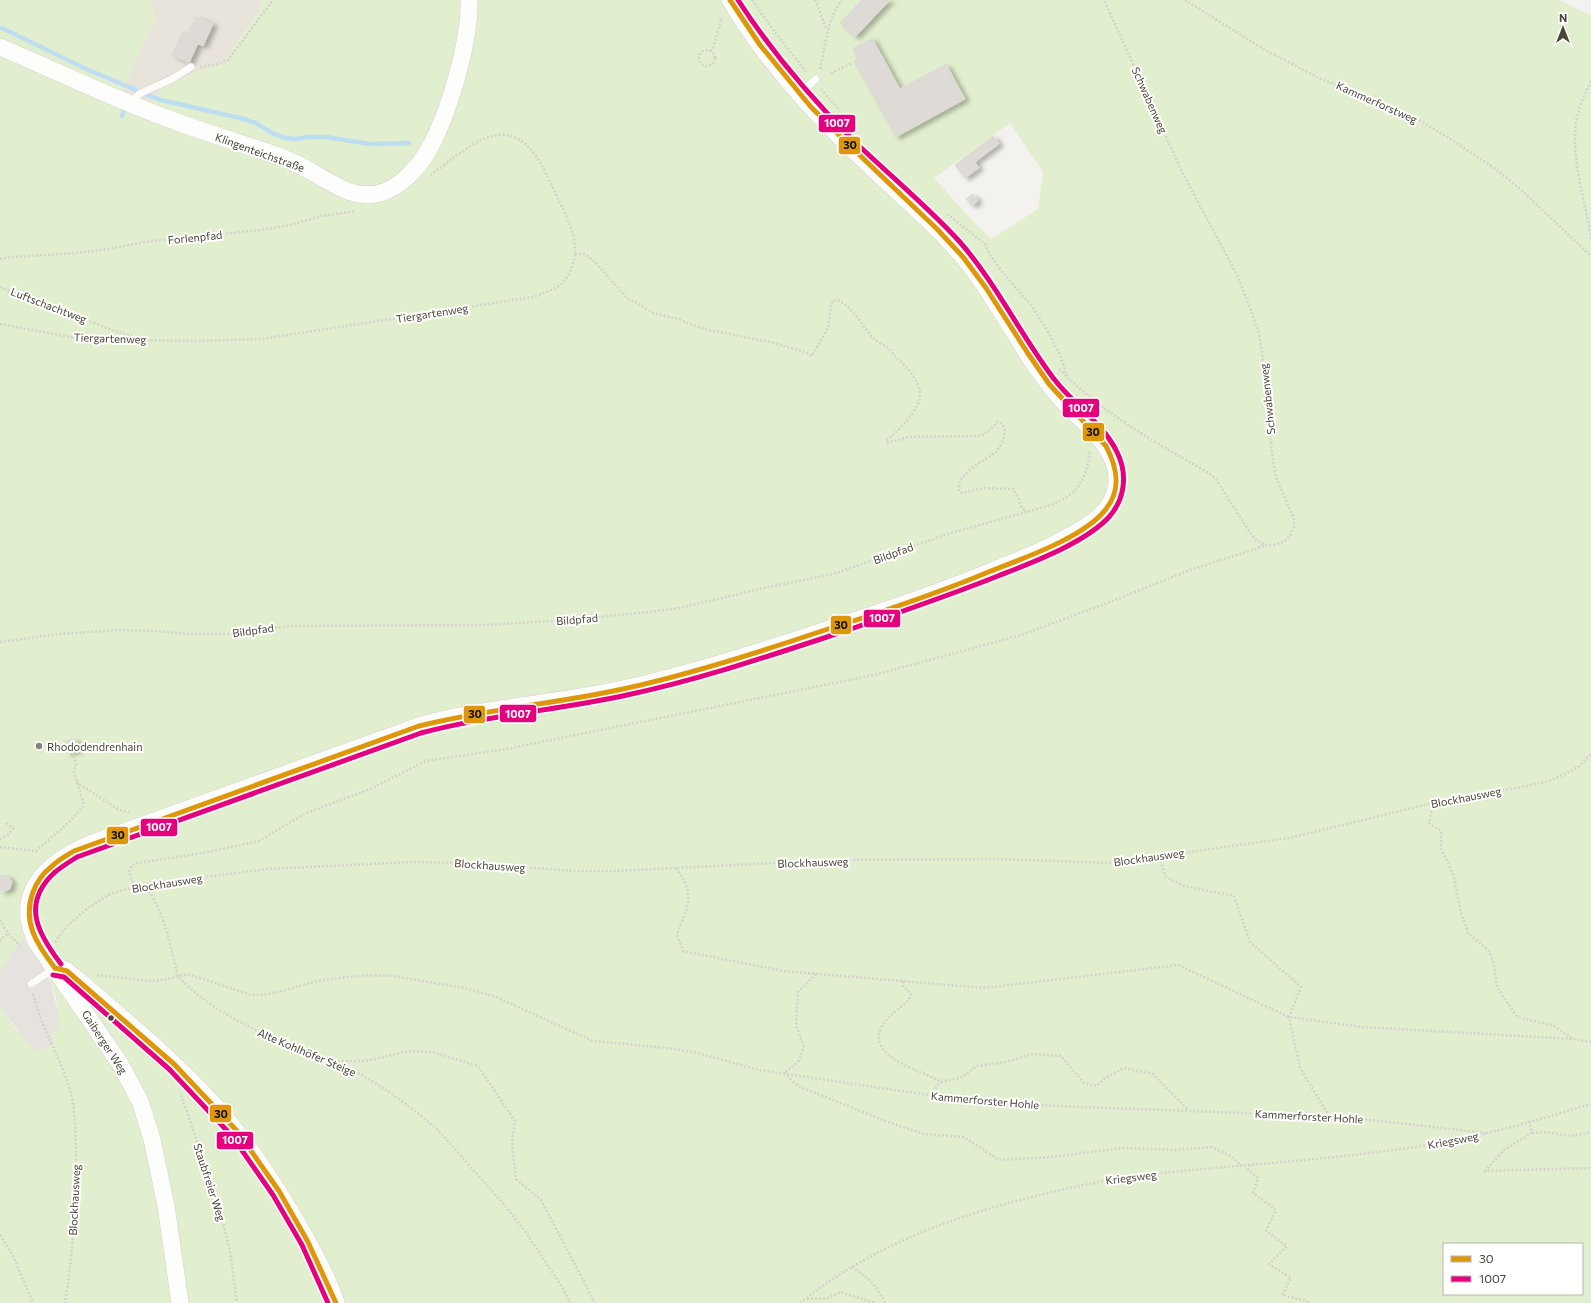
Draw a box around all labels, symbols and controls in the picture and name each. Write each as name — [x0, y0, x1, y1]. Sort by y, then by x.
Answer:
north arrow — [1543, 8, 1583, 48]
text: N — [1559, 11, 1567, 24]
street label: Schwabenweg — [1130, 65, 1170, 135]
street label: Kammerforstweg — [1335, 78, 1420, 126]
line badge: 1007 — [818, 114, 856, 133]
text: 1007 — [824, 116, 850, 129]
street label: Klingenteichstraße — [214, 130, 307, 174]
line badge: 30 — [838, 136, 861, 155]
text: 30 — [843, 138, 857, 151]
street label: Forlenpfad — [167, 228, 223, 246]
street label: Luftschachtweg — [9, 285, 89, 325]
street label: Tiergartenweg — [395, 301, 469, 325]
street label: Tiergartenweg — [73, 330, 147, 346]
street label: Schwabenweg — [1257, 363, 1277, 435]
line badge: 1007 — [1062, 398, 1100, 418]
text: 1007 — [1068, 401, 1094, 414]
line badge: 30 — [1082, 422, 1105, 442]
text: 30 — [1086, 425, 1100, 438]
street label: Bildpfad — [871, 540, 915, 566]
line badge: 1007 — [863, 609, 901, 628]
street label: Bildpfad — [556, 611, 598, 627]
text: 1007 — [869, 611, 895, 624]
line badge: 30 — [830, 615, 852, 635]
text: 30 — [834, 618, 848, 631]
street label: Bildpfad — [231, 621, 275, 639]
line badge: 1007 — [499, 704, 537, 723]
line badge: 30 — [463, 705, 486, 724]
text: 30 — [468, 707, 482, 720]
text: 1007 — [505, 707, 531, 720]
place label: Rhododendrenhain — [47, 740, 142, 753]
marker: Rhododendrenhain — [34, 741, 44, 751]
street label: Blockhausweg — [1430, 784, 1502, 810]
line badge: 1007 — [140, 818, 178, 837]
text: 1007 — [146, 820, 172, 833]
line badge: 30 — [106, 826, 129, 845]
text: 30 — [111, 828, 125, 841]
street label: Blockhausweg — [1113, 846, 1185, 868]
street label: Blockhausweg — [777, 854, 849, 870]
street label: Blockhausweg — [454, 856, 526, 874]
street label: Blockhausweg — [131, 871, 203, 895]
street label: Gaiberger Weg — [79, 1008, 131, 1076]
unlabelled marker — [106, 1013, 116, 1023]
street label: Alte Kohlhöfer Steige — [256, 1025, 358, 1079]
street label: Kammerforster Hohle — [930, 1089, 1040, 1111]
line badge: 30 — [209, 1104, 232, 1123]
text: 30 — [214, 1107, 228, 1120]
street label: Kammerforster Hohle — [1254, 1107, 1364, 1125]
street label: Kriegsweg — [1426, 1129, 1480, 1151]
line badge: 1007 — [216, 1131, 254, 1150]
text: 1007 — [222, 1133, 248, 1146]
street label: Staubfreier Weg — [191, 1142, 229, 1223]
street label: Blockhausweg — [66, 1164, 82, 1236]
street label: Kriegsweg — [1105, 1167, 1157, 1187]
legend — [1443, 1243, 1583, 1295]
text: 30 — [1479, 1251, 1494, 1265]
text: 1007 — [1479, 1271, 1506, 1285]

